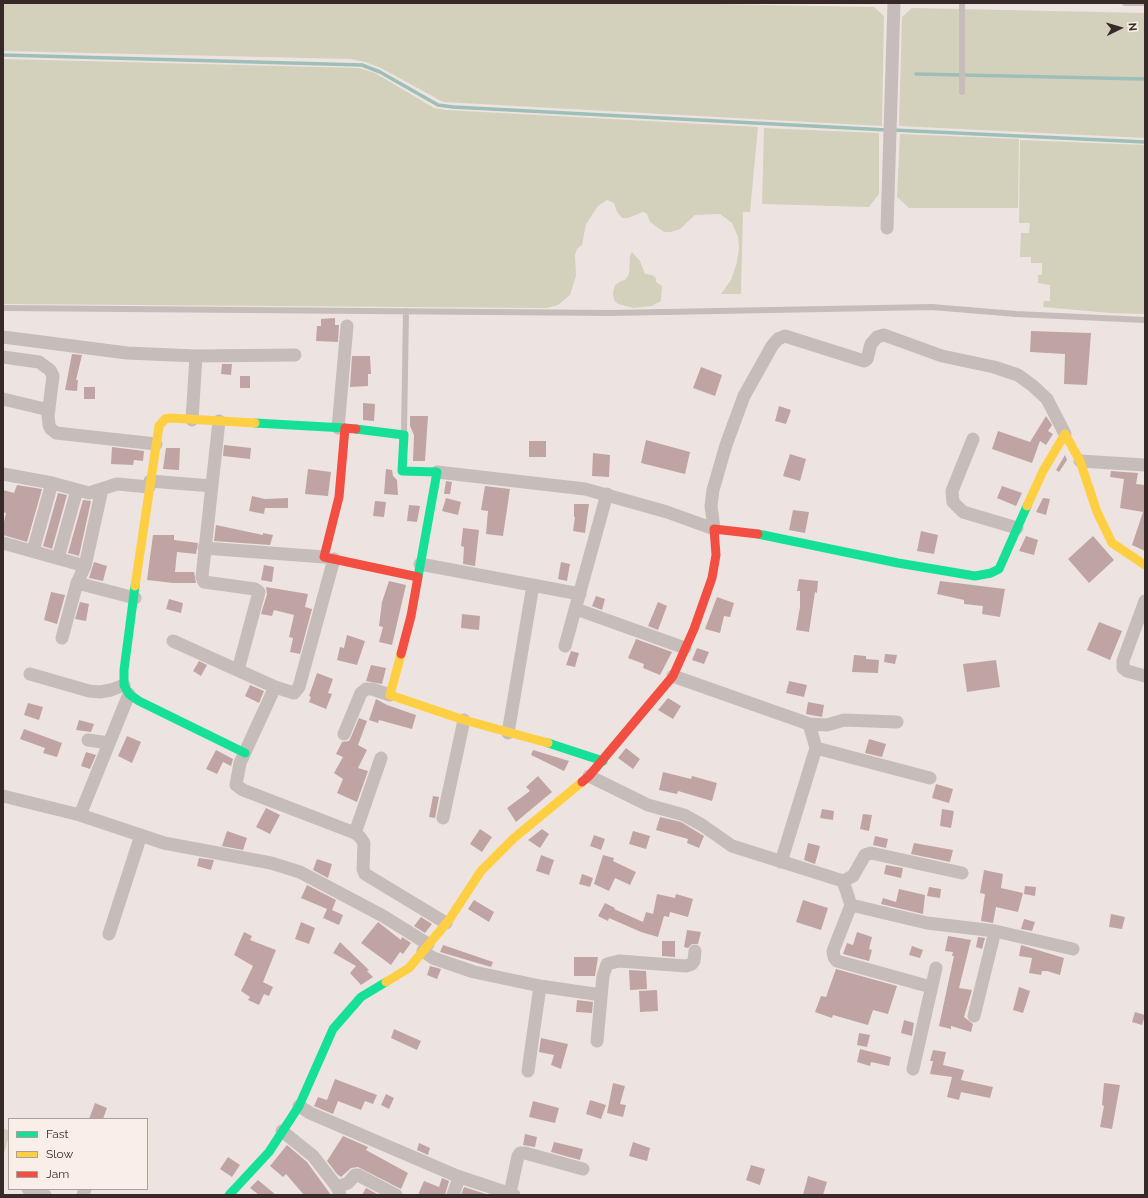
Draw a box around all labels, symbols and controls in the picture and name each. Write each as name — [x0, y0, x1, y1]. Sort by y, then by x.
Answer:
north arrow — [1100, 8, 1140, 48]
text: N — [1126, 22, 1139, 32]
legend — [8, 1118, 148, 1190]
text: Fast — [46, 1127, 69, 1141]
text: Slow — [46, 1147, 73, 1161]
text: Jam — [46, 1167, 69, 1181]

